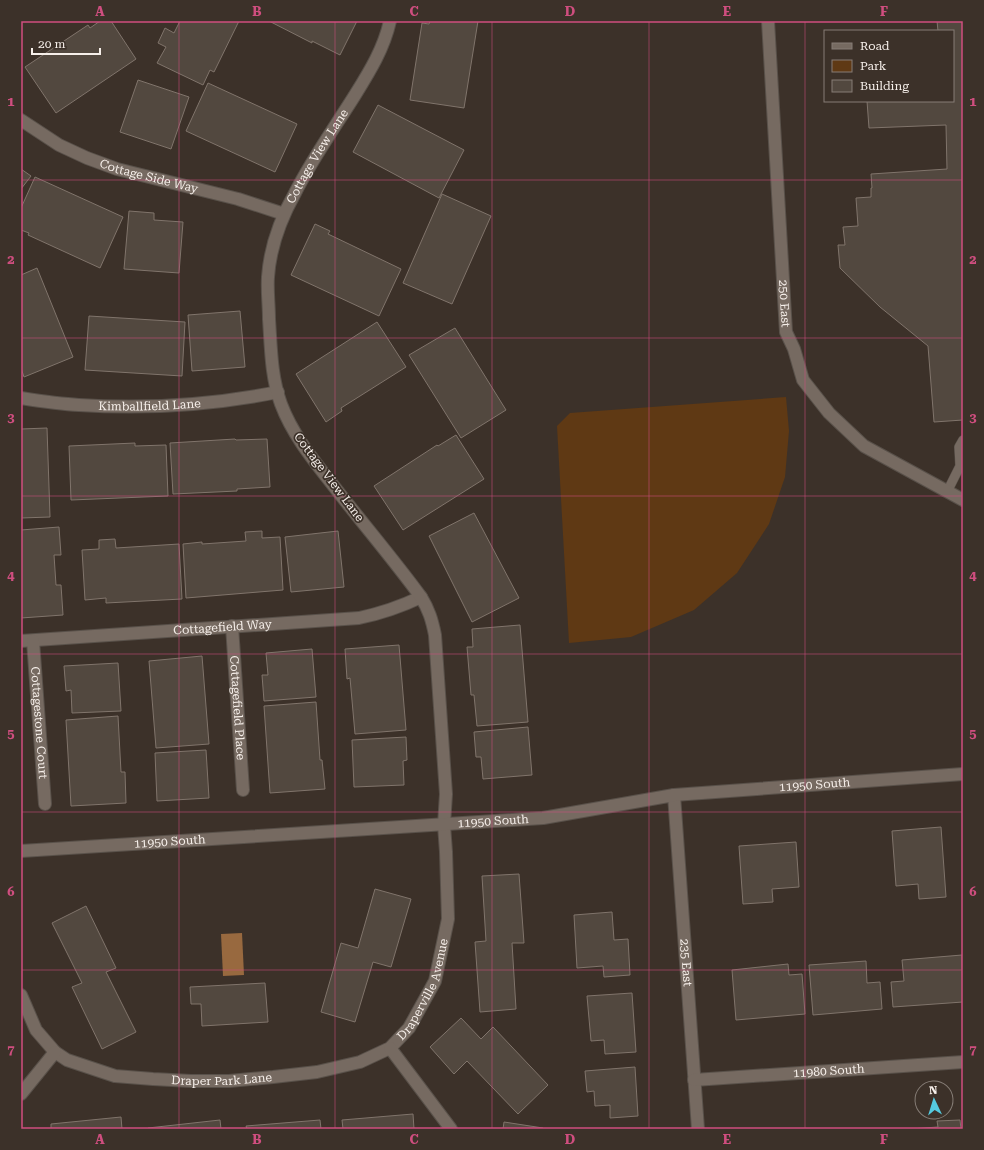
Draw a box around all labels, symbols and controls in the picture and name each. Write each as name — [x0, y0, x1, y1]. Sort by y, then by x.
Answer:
text: A — [95, 4, 105, 19]
text: B — [252, 4, 262, 19]
text: C — [409, 4, 419, 19]
text: D — [565, 4, 575, 19]
text: E — [723, 4, 731, 19]
text: F — [880, 4, 888, 19]
scale bar — [32, 30, 100, 56]
legend — [824, 30, 954, 102]
text: 20 m — [38, 37, 65, 51]
text: Road — [860, 39, 890, 53]
text: Park — [860, 59, 887, 73]
text: Building — [860, 79, 909, 93]
text: 1 — [7, 94, 15, 109]
text: 1 — [969, 94, 977, 109]
street label: Cottage View Lane — [284, 106, 351, 206]
street label: Cottage Side Way — [98, 156, 201, 196]
text: 2 — [7, 252, 15, 267]
text: 2 — [969, 252, 977, 267]
street label: 250 East — [776, 279, 793, 328]
street label: Kimballfield Lane — [98, 396, 202, 413]
text: 3 — [7, 410, 15, 425]
text: 3 — [969, 410, 977, 425]
street label: Cottage View Lane — [291, 430, 367, 525]
text: 4 — [7, 568, 15, 583]
text: 4 — [969, 568, 977, 583]
street label: Cottagefield Way — [173, 617, 273, 638]
street label: Cottagefield Place — [227, 655, 248, 761]
street label: Cottagestone Court — [28, 666, 50, 780]
text: 5 — [7, 726, 15, 741]
text: 5 — [969, 726, 977, 741]
street label: 11950 South — [778, 775, 851, 794]
street label: 11950 South — [457, 812, 529, 830]
street label: 11950 South — [134, 832, 206, 851]
text: 6 — [7, 884, 15, 899]
text: 6 — [969, 884, 977, 899]
street label: Draperville Avenue — [394, 937, 451, 1043]
street label: 235 East — [677, 938, 695, 987]
text: 7 — [7, 1042, 15, 1057]
text: 7 — [969, 1042, 977, 1057]
street label: 11980 South — [793, 1062, 865, 1080]
street label: Draper Park Lane — [171, 1070, 273, 1088]
north arrow — [914, 1080, 954, 1120]
text: N — [929, 1084, 939, 1097]
text: A — [95, 1132, 105, 1147]
text: B — [252, 1132, 262, 1147]
text: C — [409, 1132, 419, 1147]
text: D — [565, 1132, 575, 1147]
text: E — [723, 1132, 731, 1147]
text: F — [880, 1132, 888, 1147]

